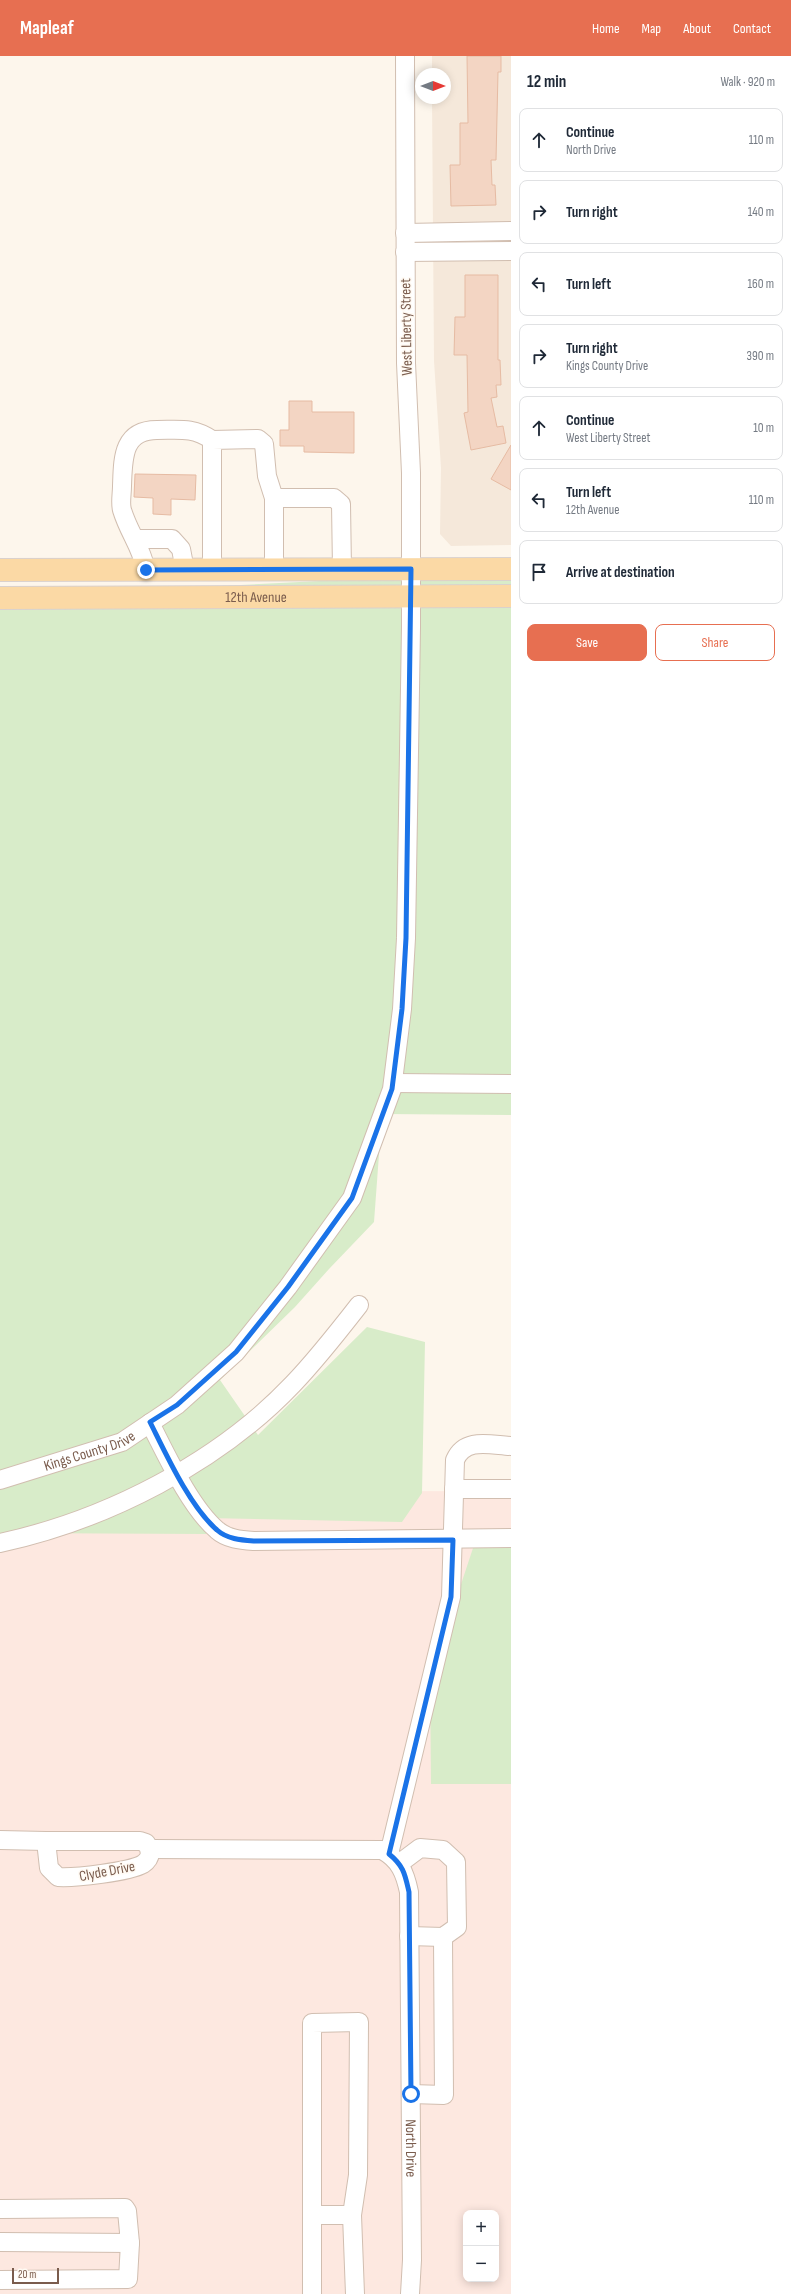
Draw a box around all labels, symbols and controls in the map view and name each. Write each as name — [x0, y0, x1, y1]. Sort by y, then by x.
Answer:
text: Mapleaf — [20, 17, 74, 40]
text: Home — [592, 20, 620, 37]
text: Map — [642, 20, 661, 37]
text: About — [683, 20, 711, 37]
text: Contact — [733, 20, 771, 37]
north arrow — [415, 68, 451, 104]
text: 12 min — [527, 72, 566, 92]
text: Walk · 920 m — [720, 74, 775, 90]
text: Continue — [566, 123, 615, 142]
icon: ahead — [528, 129, 550, 151]
text: 110 m — [749, 132, 774, 148]
text: North Drive — [566, 142, 616, 158]
icon: right — [528, 201, 550, 223]
text: Turn right — [566, 203, 618, 222]
text: 140 m — [748, 204, 774, 220]
icon: left — [528, 273, 550, 295]
text: Turn left — [566, 275, 611, 294]
text: 160 m — [748, 276, 774, 292]
street label: West Liberty Street — [396, 278, 417, 376]
text: Turn right — [566, 339, 618, 358]
icon: right — [528, 345, 550, 367]
text: 390 m — [747, 348, 774, 364]
text: Kings County Drive — [566, 358, 648, 374]
text: Continue — [566, 411, 615, 430]
icon: ahead — [528, 417, 550, 439]
text: 10 m — [753, 420, 774, 436]
text: West Liberty Street — [566, 430, 650, 446]
text: Turn left — [566, 483, 611, 502]
icon: left — [528, 489, 550, 511]
text: 110 m — [749, 492, 774, 508]
text: 12th Avenue — [566, 502, 619, 518]
route end — [137, 561, 155, 579]
icon: arrive — [528, 561, 550, 583]
text: Arrive at destination — [566, 563, 675, 582]
street label: 12th Avenue — [225, 588, 287, 607]
button: Save — [527, 624, 647, 661]
button: Share — [655, 624, 775, 661]
street label: Kings County Drive — [42, 1427, 139, 1476]
street label: Clyde Drive — [77, 1857, 137, 1886]
route start — [402, 2085, 420, 2103]
street label: North Drive — [401, 2119, 420, 2177]
map controls — [463, 2210, 499, 2282]
button: + — [463, 2210, 499, 2246]
button: − — [463, 2246, 499, 2282]
scale bar — [12, 2266, 59, 2285]
text: 20 m — [18, 2268, 36, 2281]

